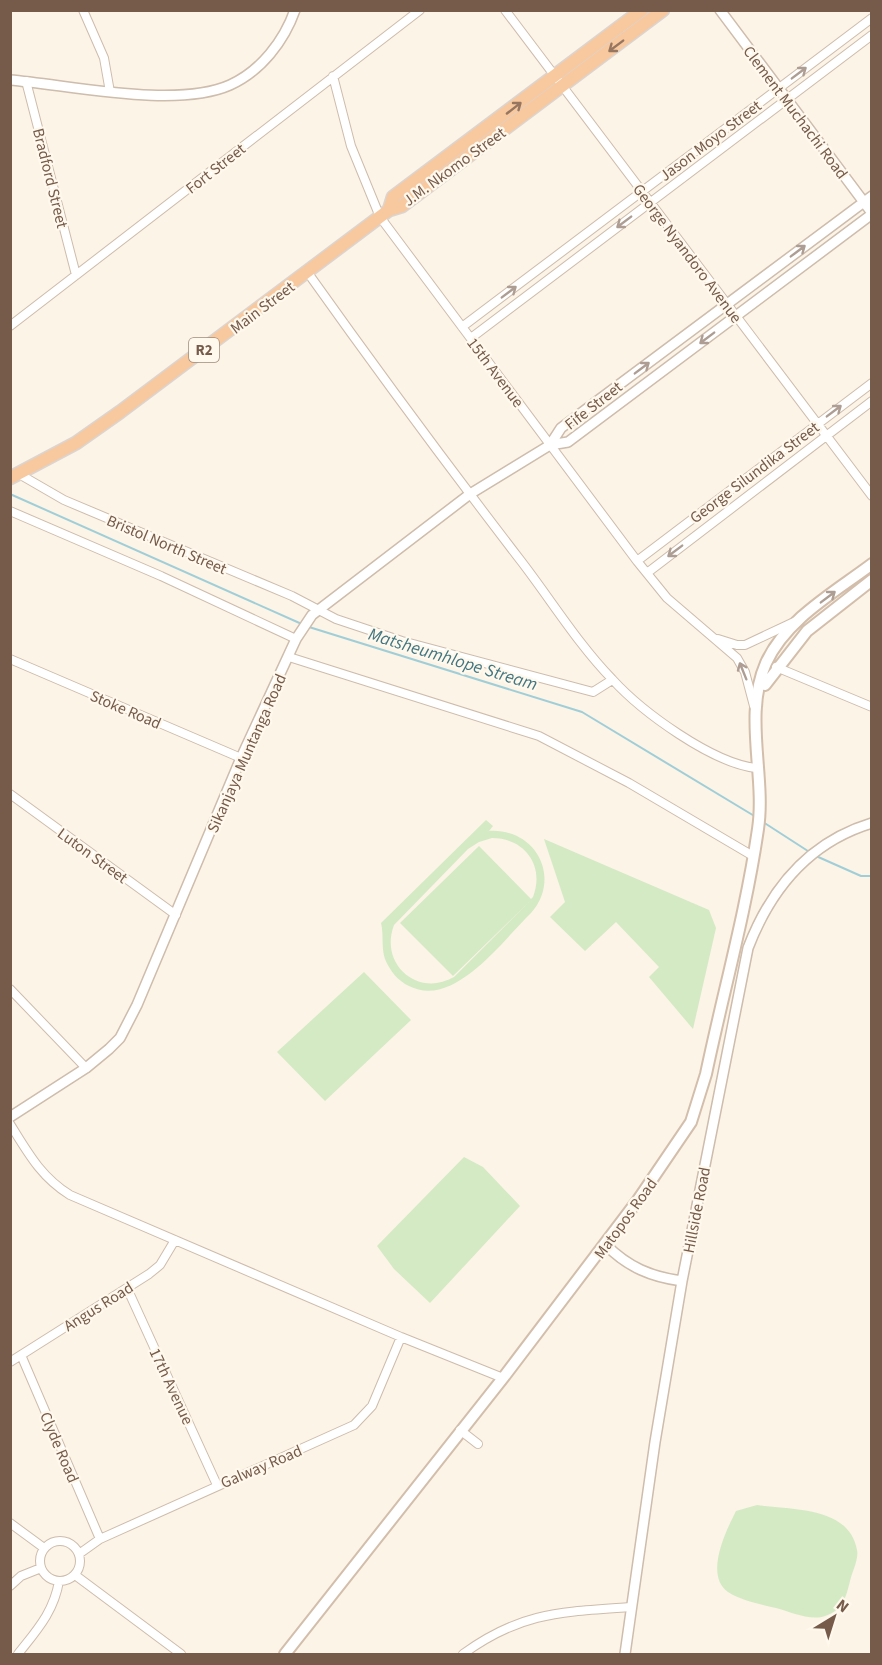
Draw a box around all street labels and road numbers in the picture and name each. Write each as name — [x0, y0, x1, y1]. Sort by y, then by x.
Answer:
street label: Clement Muchachi Road — [738, 41, 853, 184]
street label: Jason Moyo Street — [655, 95, 767, 186]
street label: J.M. Nkomo Street — [399, 122, 511, 212]
street label: Bradford Street — [27, 126, 73, 231]
street label: Fort Street — [181, 138, 251, 199]
street label: George Nyandoro Avenue — [627, 179, 747, 328]
street label: Main Street — [226, 276, 300, 339]
street label: 15th Avenue — [462, 333, 529, 412]
road number: R2 — [189, 338, 219, 362]
street label: Fife Street — [560, 376, 627, 435]
street label: George Silundika Street — [685, 416, 824, 529]
street label: Bristol North Street — [103, 510, 231, 580]
street label: Sikanjaya Muntanga Road — [202, 670, 292, 836]
street label: Stoke Road — [87, 685, 164, 735]
street label: Luton Street — [53, 823, 133, 889]
street label: Hillside Road — [678, 1165, 716, 1255]
street label: Matopos Road — [589, 1174, 663, 1264]
street label: Angus Road — [59, 1277, 138, 1337]
street label: 17th Avenue — [144, 1344, 199, 1429]
street label: Clyde Road — [34, 1409, 84, 1486]
street label: Galway Road — [217, 1440, 305, 1494]

